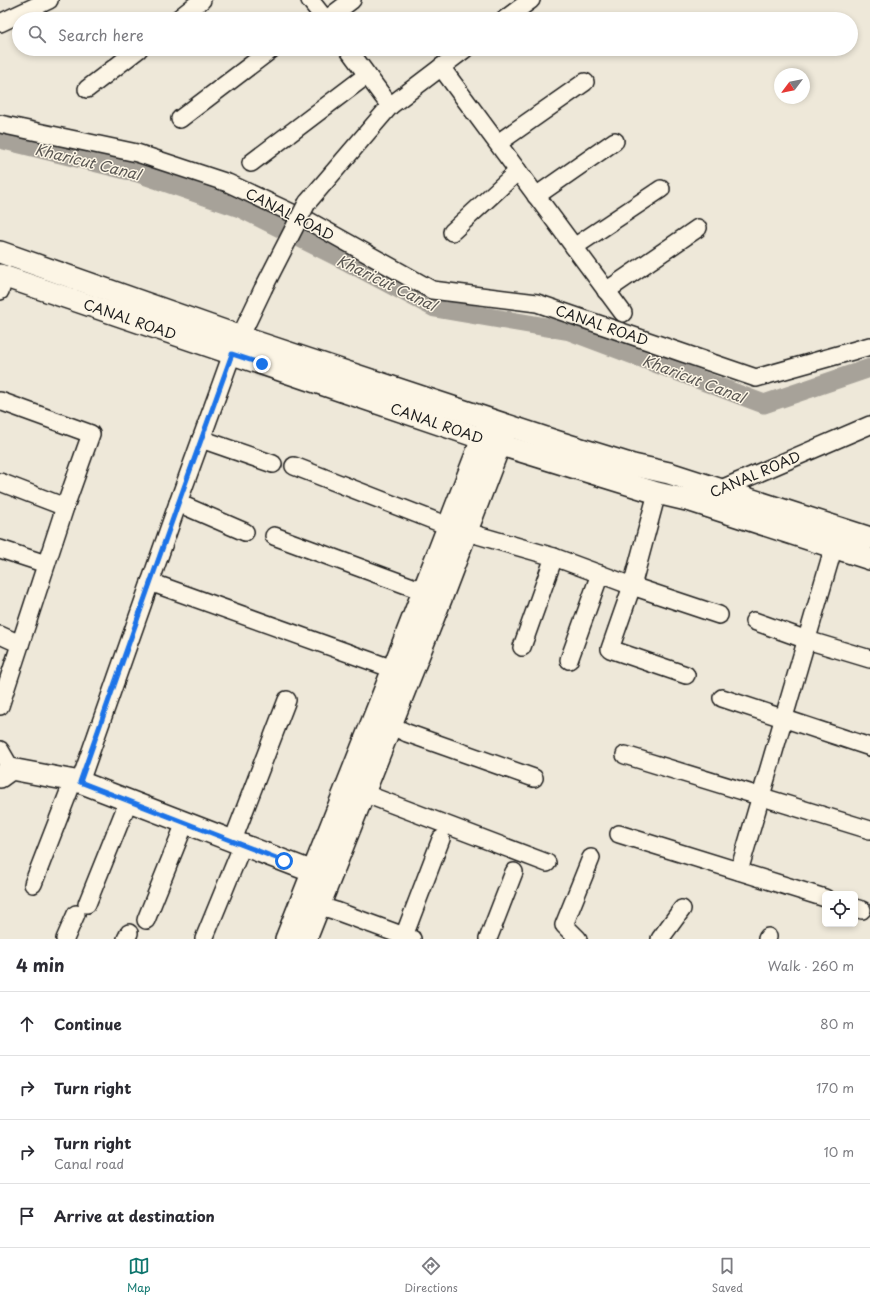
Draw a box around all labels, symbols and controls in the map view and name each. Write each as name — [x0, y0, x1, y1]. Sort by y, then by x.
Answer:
search box — [12, 12, 858, 56]
icon: search — [26, 23, 48, 45]
text: Search here — [58, 23, 144, 46]
north arrow — [774, 68, 810, 104]
water label: Kharicut Canal — [33, 137, 146, 186]
street label: CANAL ROAD — [242, 183, 338, 245]
water label: Kharicut Canal — [333, 248, 443, 317]
street label: CANAL ROAD — [81, 293, 179, 345]
street label: CANAL ROAD — [553, 299, 651, 351]
water label: Kharicut Canal — [639, 348, 751, 409]
route end — [253, 355, 271, 373]
street label: CANAL ROAD — [388, 397, 486, 449]
street label: CANAL ROAD — [706, 445, 804, 503]
route start — [275, 852, 293, 870]
map controls — [822, 891, 858, 927]
button: locate — [822, 891, 858, 927]
text: 4 min — [16, 952, 64, 978]
text: Walk · 260 m — [768, 956, 854, 975]
text: Continue — [54, 1012, 122, 1035]
icon: ahead — [16, 1013, 38, 1035]
text: 80 m — [820, 1014, 854, 1033]
text: Turn right — [54, 1076, 131, 1099]
icon: right — [16, 1077, 38, 1099]
text: 170 m — [816, 1078, 854, 1097]
text: Turn right — [54, 1131, 131, 1154]
icon: right — [16, 1141, 38, 1163]
text: 10 m — [824, 1142, 854, 1161]
text: Canal road — [54, 1154, 124, 1173]
text: Arrive at destination — [54, 1204, 215, 1227]
icon: arrive — [16, 1205, 38, 1227]
tab: Map — [127, 1255, 150, 1296]
tab: Directions — [404, 1255, 458, 1296]
tab: Saved — [712, 1255, 743, 1296]

